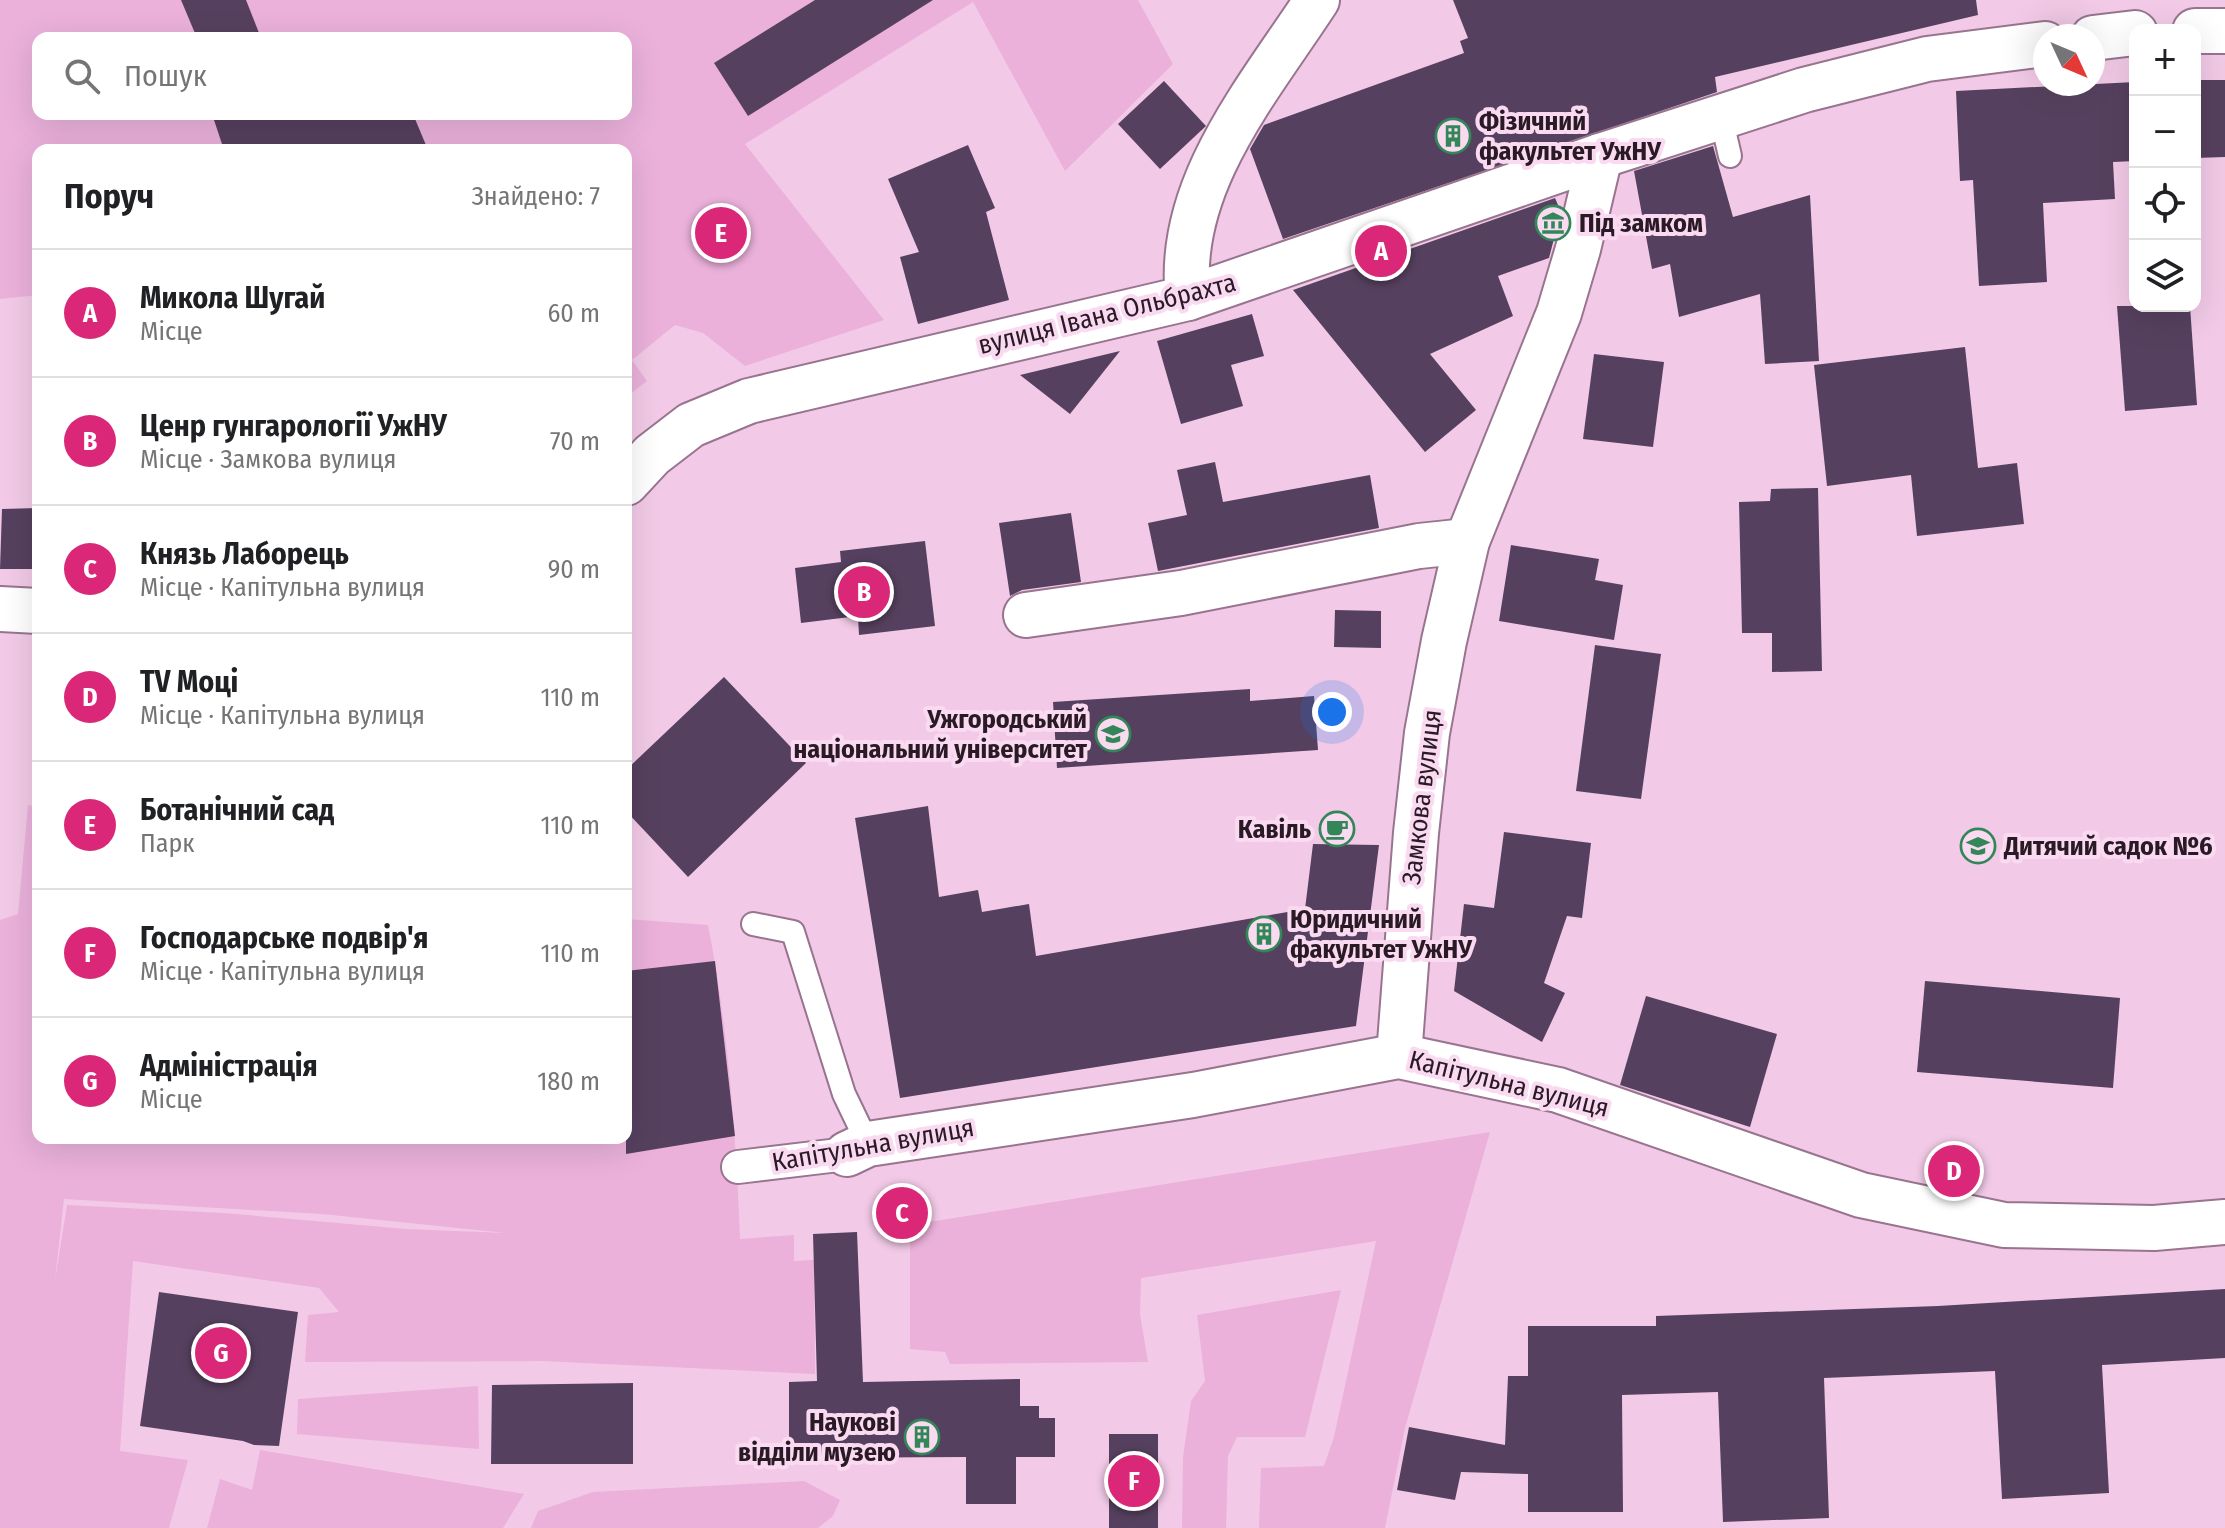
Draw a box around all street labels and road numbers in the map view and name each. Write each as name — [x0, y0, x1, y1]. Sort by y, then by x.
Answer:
street label: вулиця Івана Ольбрахта — [975, 267, 1239, 361]
street label: Замкова вулиця — [1396, 708, 1448, 886]
street label: Капітульна вулиця — [1406, 1044, 1612, 1124]
street label: Капітульна вулиця — [769, 1112, 977, 1178]

